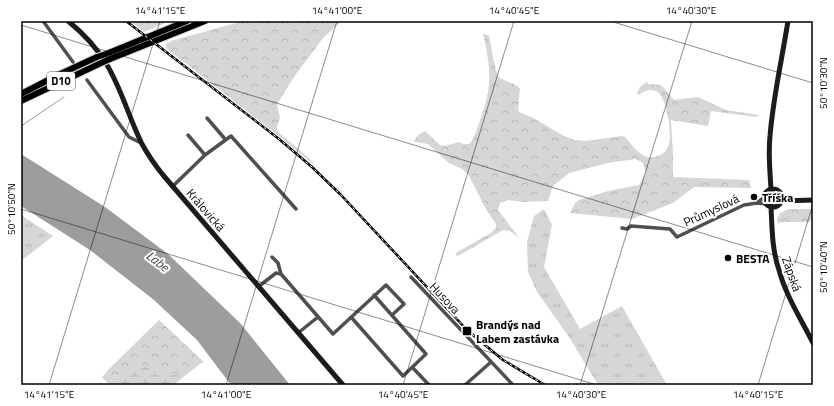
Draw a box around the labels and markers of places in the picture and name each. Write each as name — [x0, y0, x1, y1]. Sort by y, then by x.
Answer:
place label: Tříška — [762, 188, 793, 207]
marker: Tříška — [749, 192, 759, 202]
place label: BESTA — [736, 249, 770, 268]
marker: BESTA — [723, 253, 733, 263]
place label: Brandýs nad Labem zastávka — [476, 315, 559, 348]
marker: Brandýs nad Labem zastávka — [461, 325, 473, 337]

